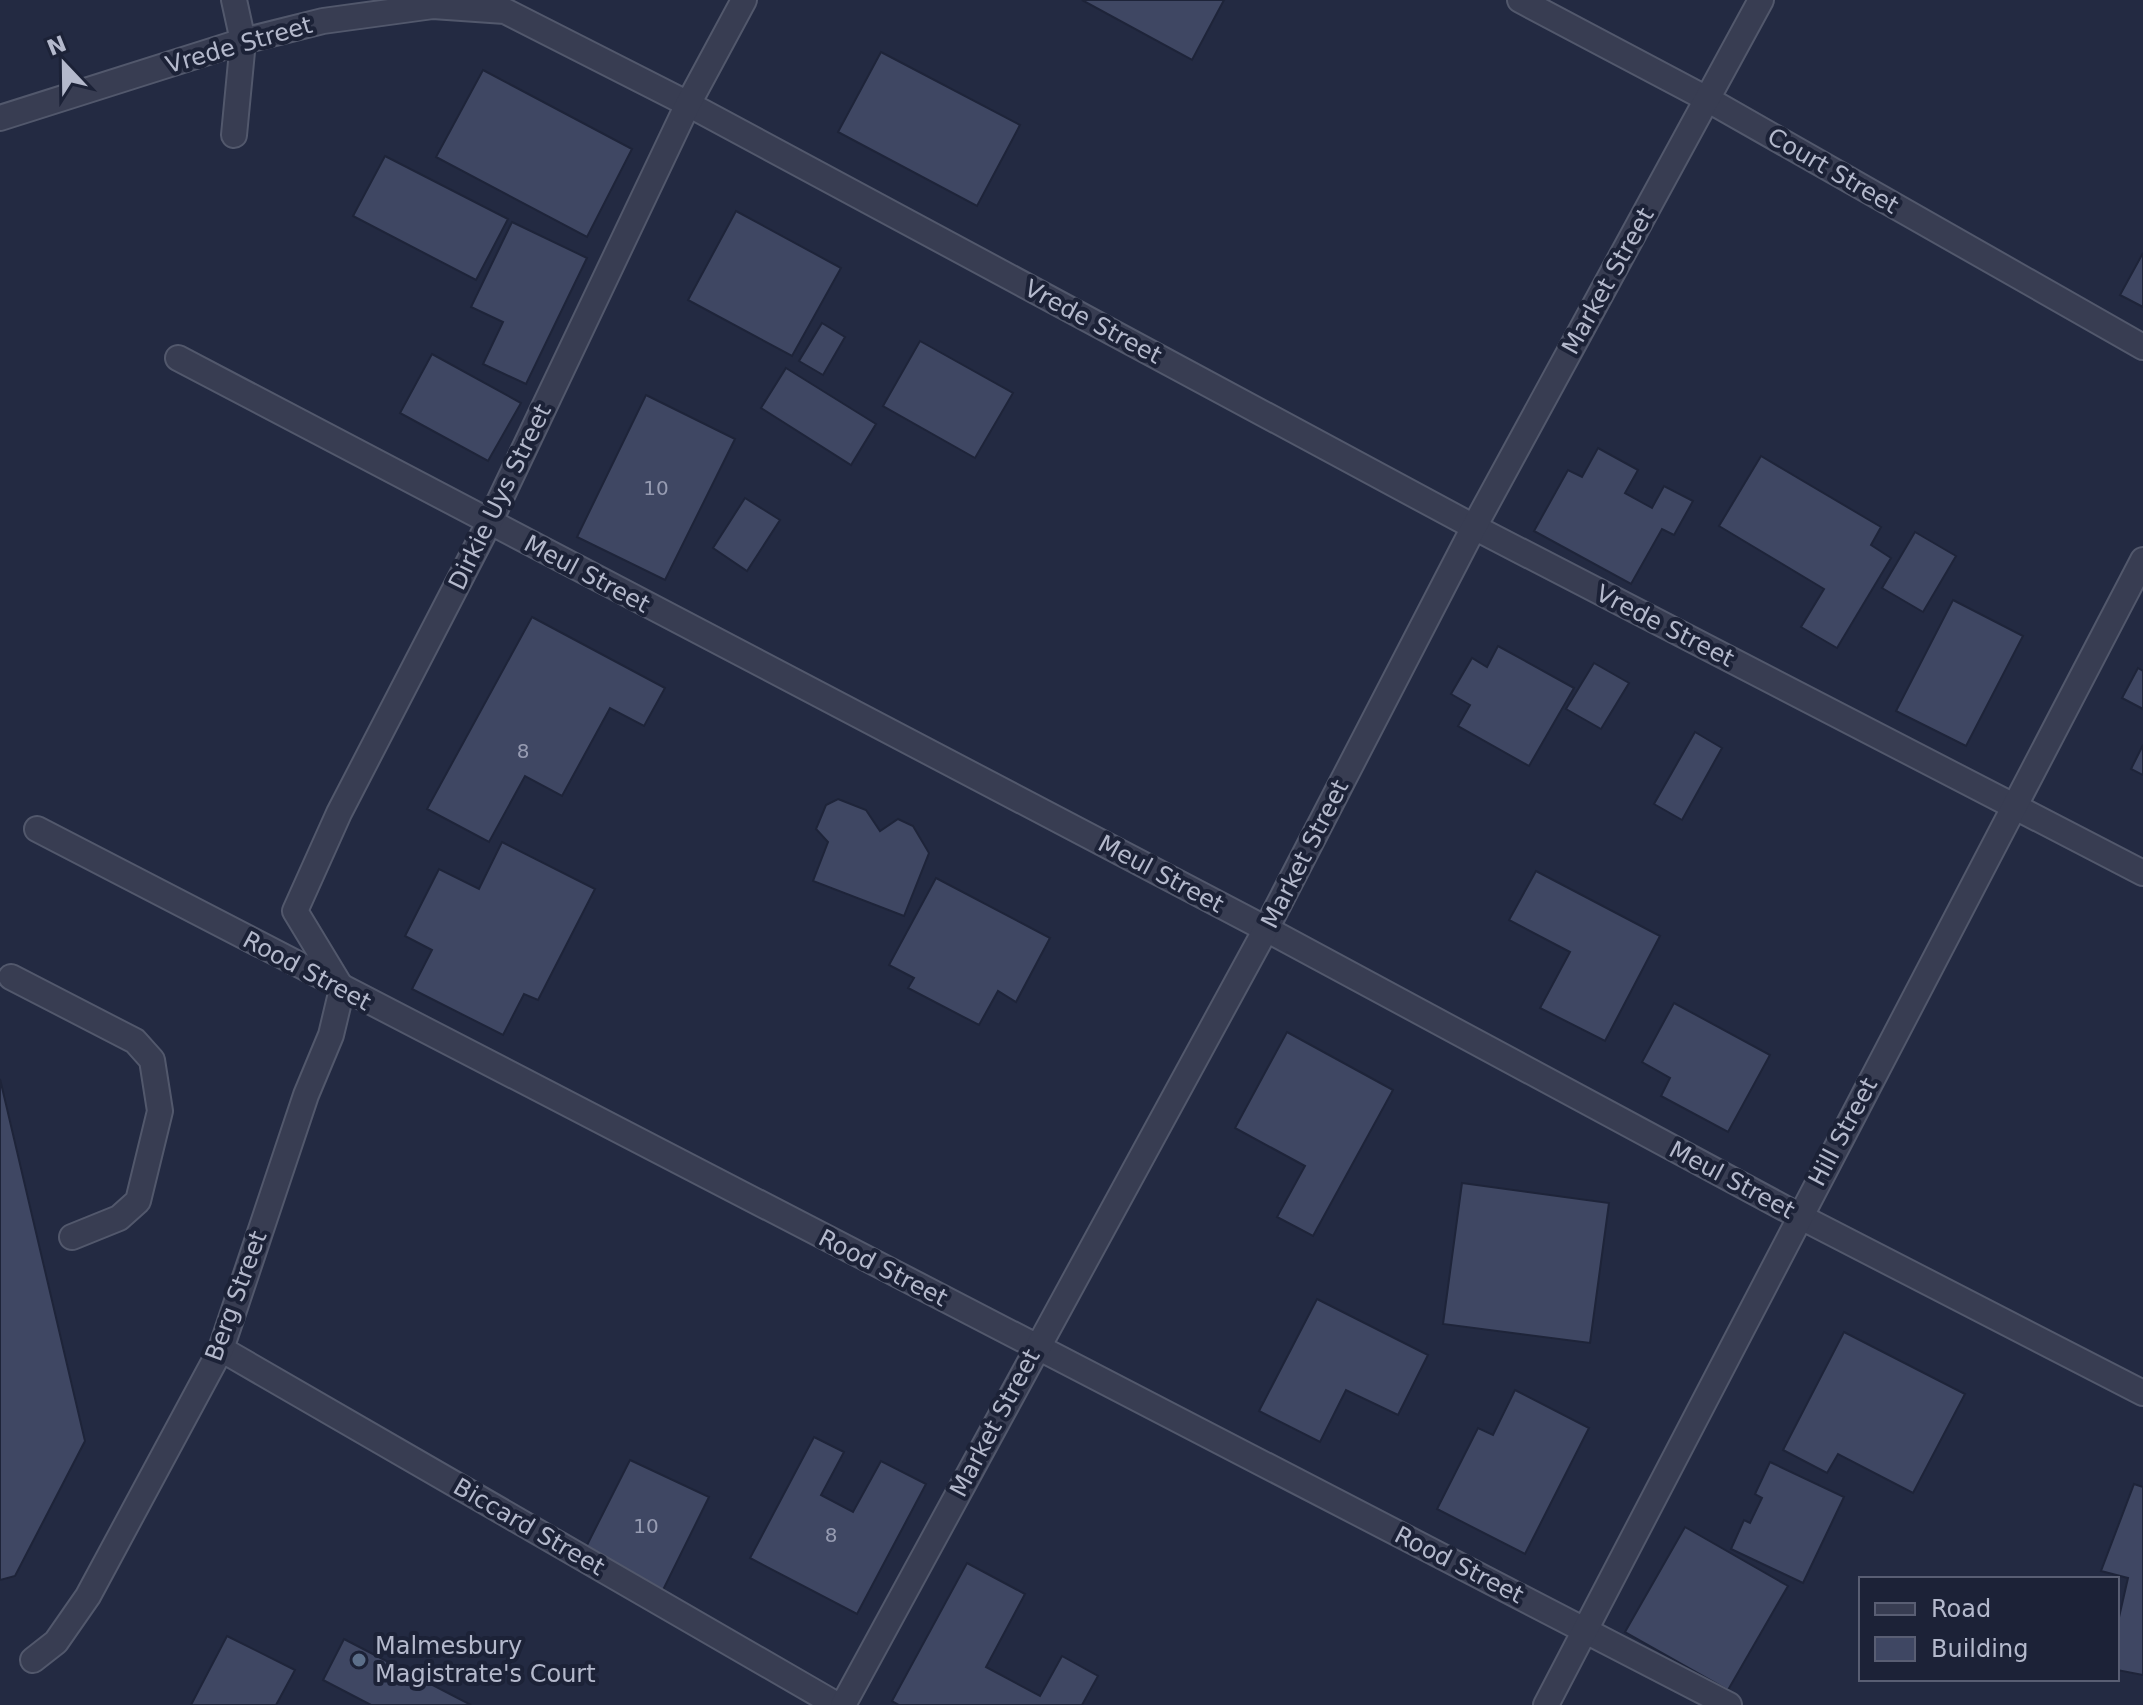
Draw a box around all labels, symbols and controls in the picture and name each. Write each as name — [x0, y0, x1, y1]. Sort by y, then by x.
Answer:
street label: Vrede Street — [163, 11, 315, 79]
north arrow — [24, 24, 104, 104]
text: N — [43, 31, 70, 61]
street label: Court Street — [1763, 122, 1903, 220]
street label: Market Street — [1556, 203, 1660, 359]
street label: Vrede Street — [1020, 274, 1166, 370]
street label: Dirkie Uys Street — [443, 400, 557, 594]
house number: 10 — [643, 476, 669, 500]
street label: Meul Street — [520, 529, 654, 619]
street label: Vrede Street — [1591, 579, 1739, 673]
house number: 8 — [517, 739, 529, 763]
street label: Market Street — [1256, 775, 1354, 933]
street label: Meul Street — [1094, 829, 1228, 919]
street label: Rood Street — [238, 926, 376, 1016]
street label: Hill Street — [1803, 1073, 1883, 1191]
street label: Meul Street — [1665, 1135, 1799, 1225]
street label: Rood Street — [814, 1224, 952, 1312]
street label: Berg Street — [200, 1227, 272, 1365]
street label: Market Street — [944, 1344, 1046, 1502]
street label: Biccard Street — [449, 1473, 609, 1581]
house number: 10 — [633, 1514, 659, 1538]
street label: Rood Street — [1390, 1521, 1528, 1609]
house number: 8 — [825, 1523, 837, 1547]
legend — [1859, 1577, 2119, 1681]
text: Road — [1931, 1595, 1991, 1623]
place label: Malmesbury Magistrate's Court — [375, 1632, 596, 1688]
text: Building — [1931, 1635, 2028, 1663]
marker: Malmesbury Magistrate's Court — [350, 1651, 368, 1669]

